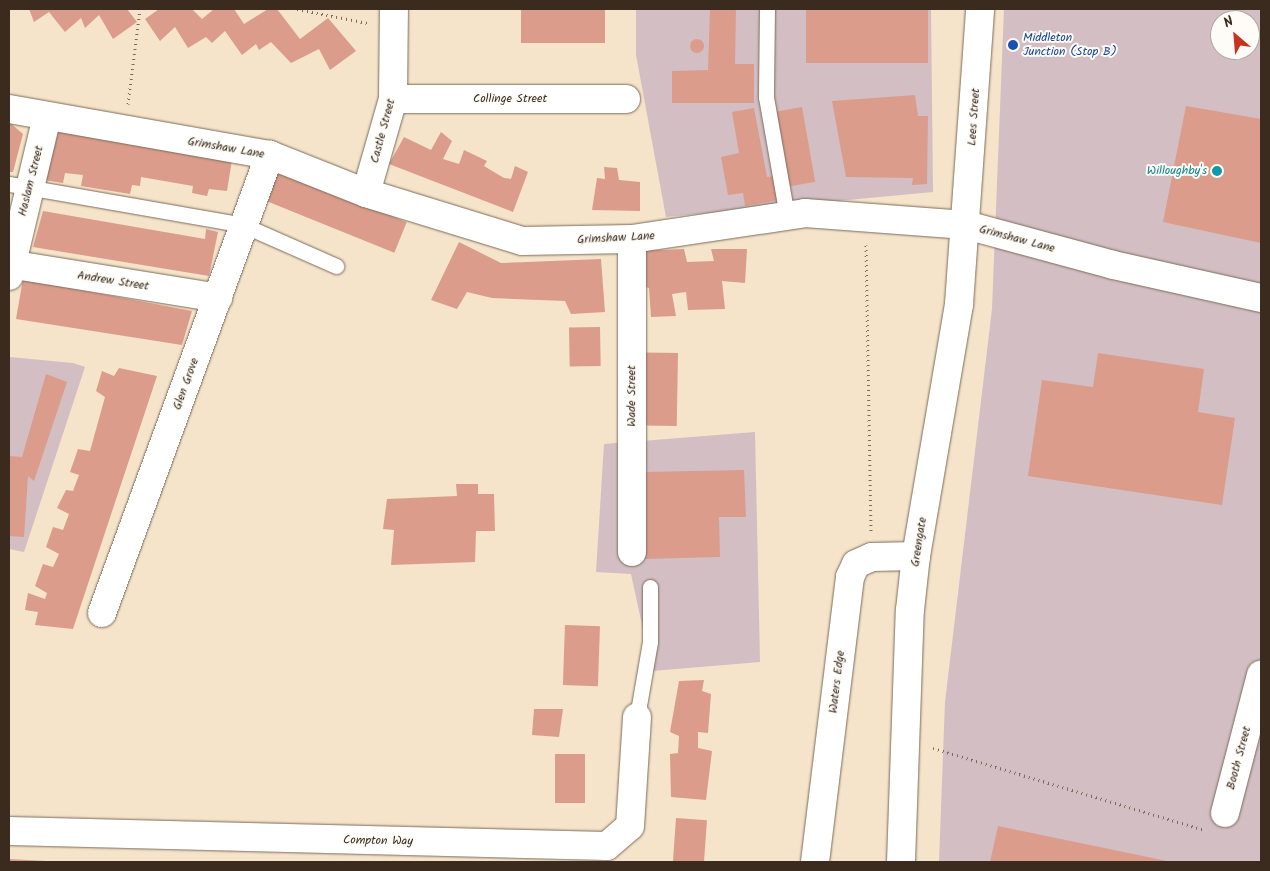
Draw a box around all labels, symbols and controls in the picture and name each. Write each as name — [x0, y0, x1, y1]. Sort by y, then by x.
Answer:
north arrow — [1210, 10, 1260, 60]
text: N — [1220, 11, 1238, 34]
place label: Middleton Junction (Stop B) — [1023, 31, 1117, 59]
marker: Middleton Junction (Stop B) — [1007, 39, 1019, 51]
street label: Lees Street — [965, 88, 983, 146]
street label: Collinge Street — [473, 92, 547, 106]
street label: Castle Street — [367, 97, 399, 165]
street label: Grimshaw Lane — [186, 134, 266, 162]
street label: Haslam Street — [15, 144, 47, 218]
place label: Willoughby's — [1147, 164, 1207, 178]
marker: Willoughby's — [1211, 165, 1223, 177]
street label: Grimshaw Lane — [978, 222, 1056, 256]
street label: Grimshaw Lane — [577, 229, 655, 247]
street label: Andrew Street — [76, 268, 150, 294]
street label: Glen Grove — [170, 356, 202, 412]
street label: Wade Street — [625, 365, 639, 427]
street label: Greengate — [908, 516, 930, 568]
street label: Waters Edge — [826, 650, 848, 714]
street label: Booth Street — [1224, 725, 1254, 791]
street label: Compton Way — [343, 833, 413, 849]

